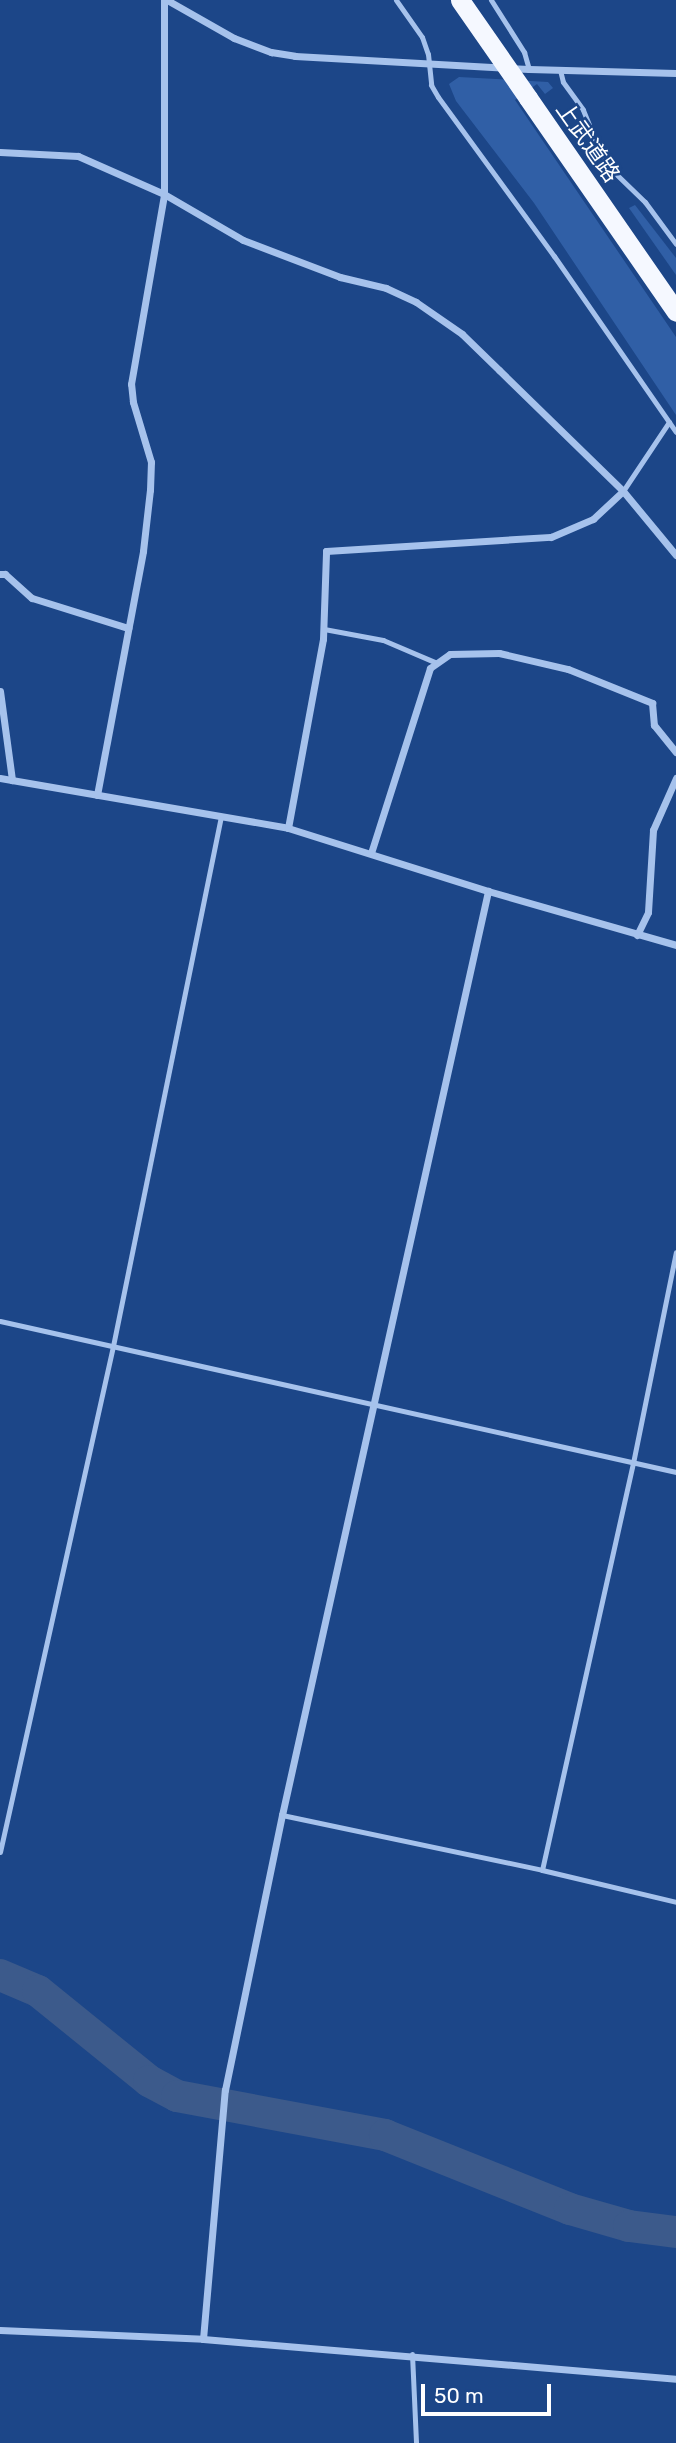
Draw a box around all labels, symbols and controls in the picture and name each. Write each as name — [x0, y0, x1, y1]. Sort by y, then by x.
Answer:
street label: 上武道路 — [550, 96, 626, 188]
scale bar — [424, 2370, 554, 2414]
text: 50 m — [434, 2383, 484, 2408]

